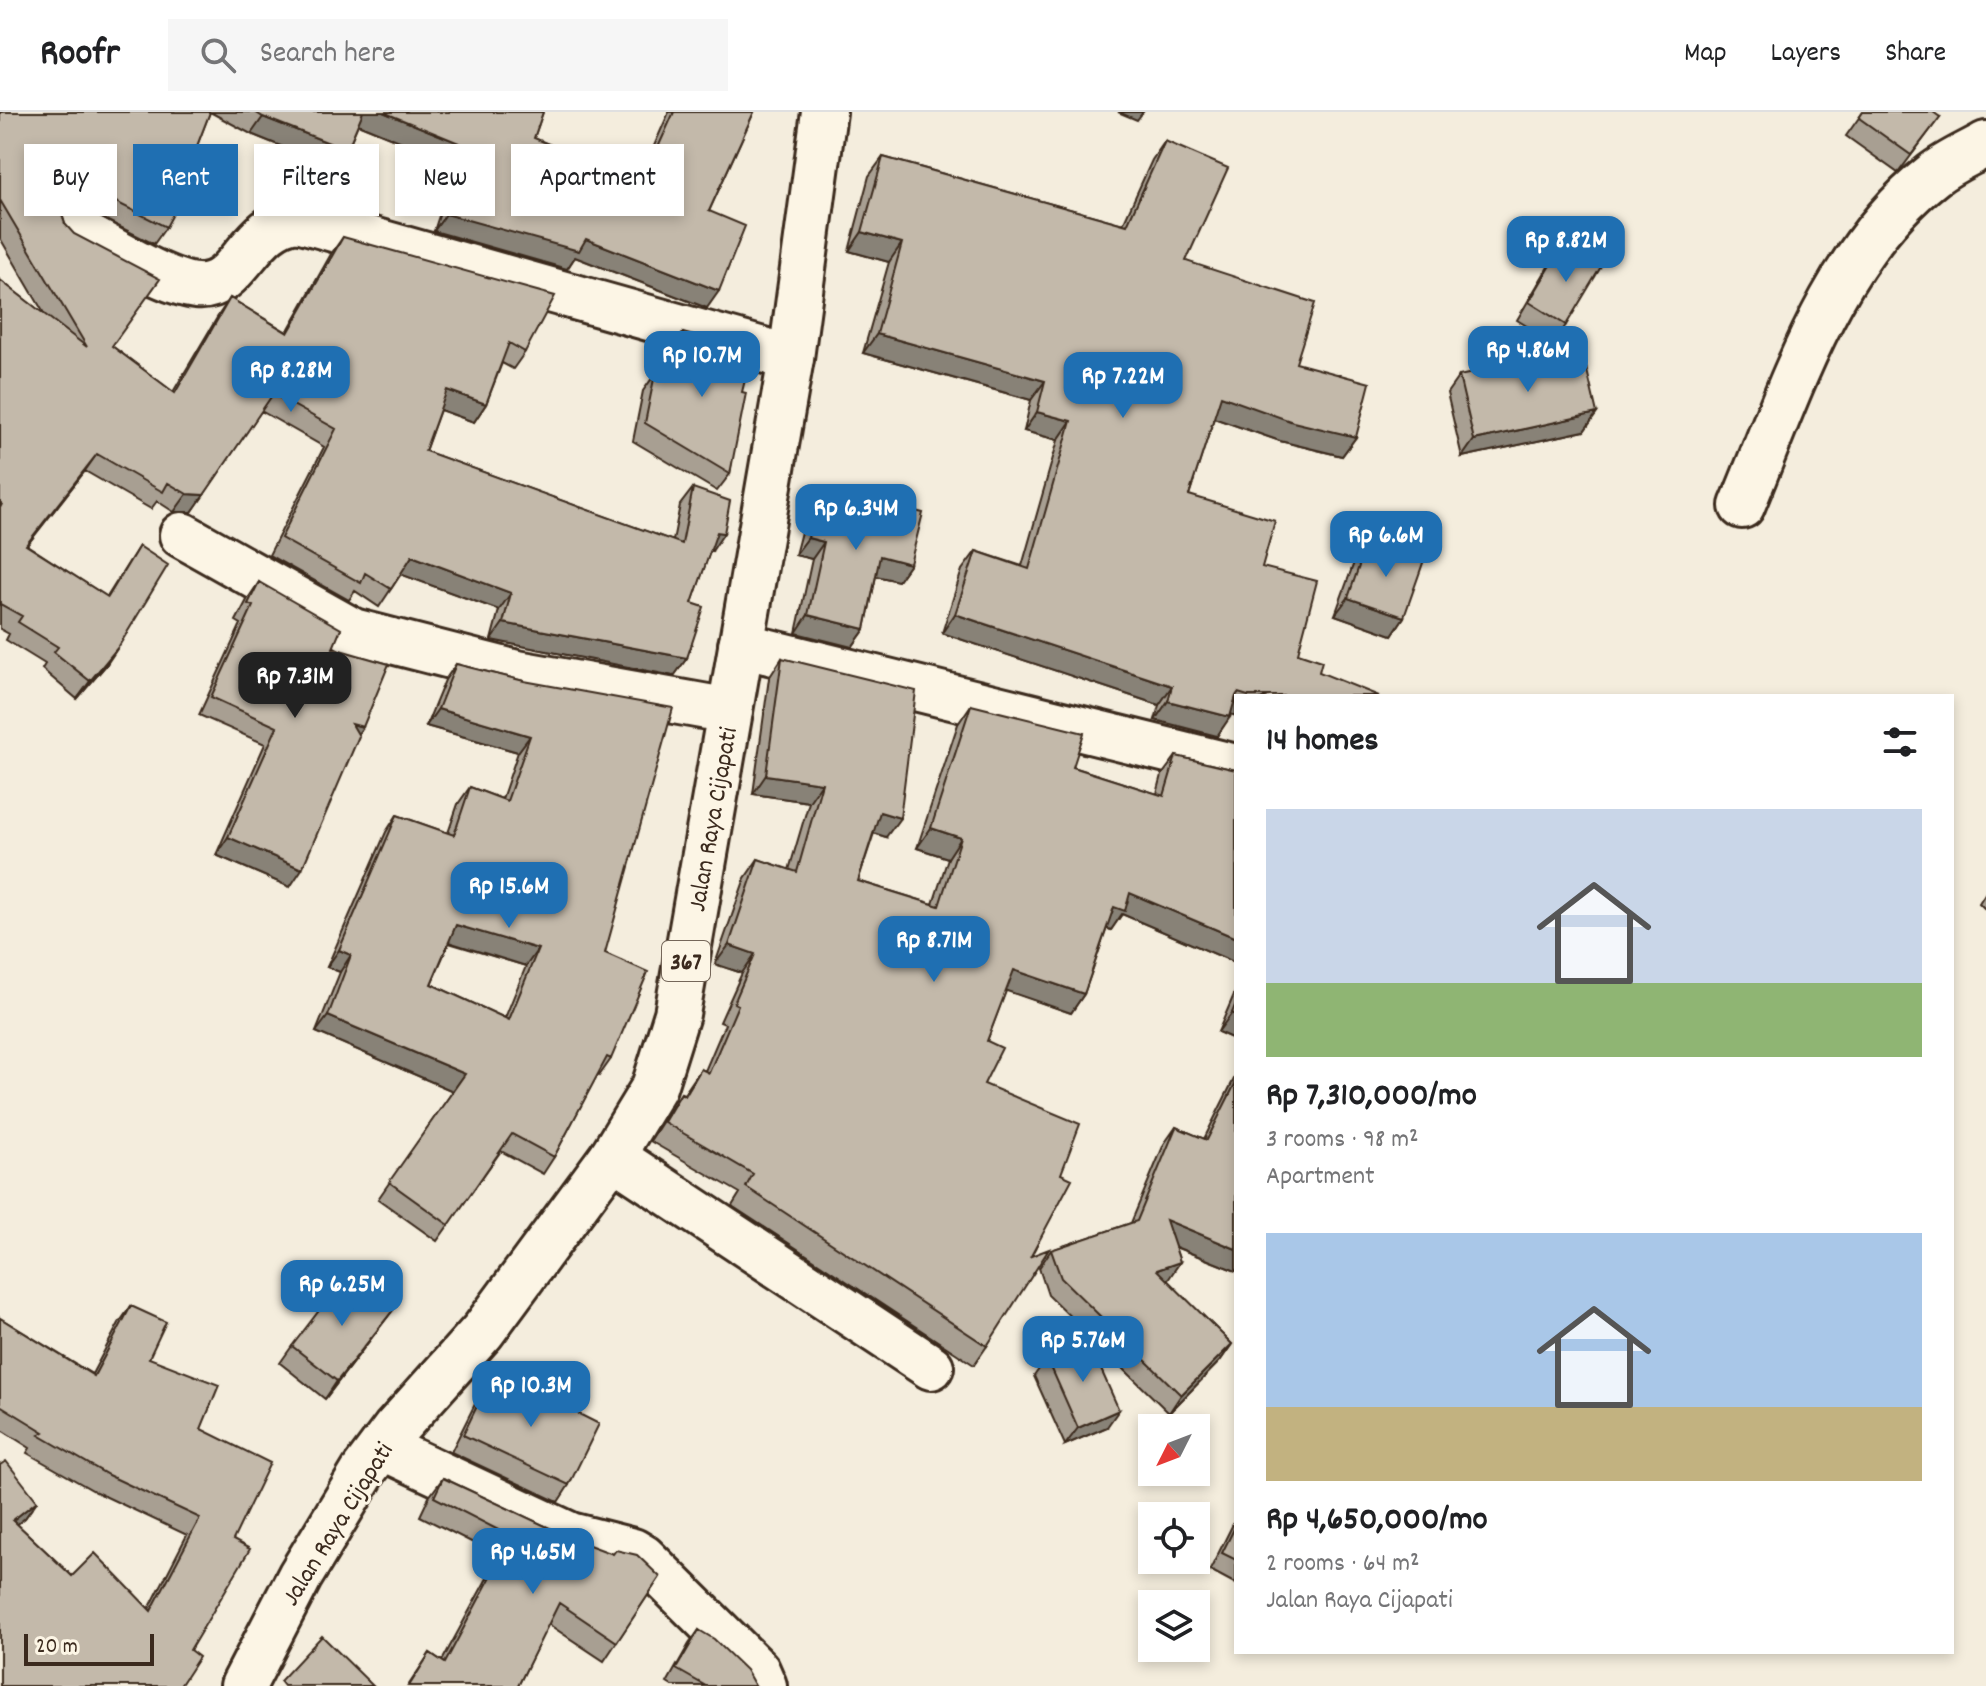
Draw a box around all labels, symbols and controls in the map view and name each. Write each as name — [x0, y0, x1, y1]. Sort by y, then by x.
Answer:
search box — [168, 19, 728, 91]
text: Roofr — [40, 28, 120, 83]
icon: search — [196, 33, 240, 77]
text: Search here — [260, 34, 395, 77]
text: Map — [1684, 35, 1727, 75]
text: Layers — [1771, 35, 1841, 75]
text: Share — [1885, 35, 1946, 75]
chip: Buy — [24, 144, 117, 216]
chip: Rent — [133, 144, 238, 216]
chip: Filters — [254, 144, 379, 216]
chip: New — [395, 144, 495, 216]
chip: Apartment — [511, 144, 684, 216]
pin: Rp 8.82M — [1483, 216, 1649, 284]
text: Rp 8.82M — [1525, 223, 1607, 260]
pin: Rp 4.86M — [1445, 326, 1611, 394]
pin: Rp 10.7M — [619, 331, 785, 399]
text: Rp 4.86M — [1486, 333, 1570, 370]
text: Rp 10.7M — [662, 338, 742, 375]
pin: Rp 8.28M — [208, 346, 374, 414]
pin: Rp 7.22M — [1040, 352, 1206, 420]
text: Rp 8.28M — [250, 353, 332, 390]
text: Rp 7.22M — [1082, 359, 1164, 396]
pin: Rp 6.34M — [773, 484, 939, 552]
text: Rp 6.34M — [813, 491, 899, 528]
pin: Rp 6.6M — [1312, 511, 1460, 579]
text: Rp 6.6M — [1348, 518, 1424, 555]
pin: Rp 7.31M — [212, 652, 378, 720]
text: Rp 7.31M — [256, 659, 334, 696]
text: 14 homes — [1266, 718, 1379, 767]
icon: filters — [1878, 720, 1922, 764]
street label: Jalan Raya Cijapati — [680, 724, 749, 915]
icon: home — [1522, 861, 1666, 1005]
pin: Rp 15.6M — [426, 862, 592, 930]
text: Rp 15.6M — [469, 869, 549, 906]
pin: Rp 8.71M — [851, 916, 1017, 984]
text: Rp 8.71M — [896, 923, 972, 960]
road number: 367 — [662, 941, 710, 981]
text: Rp 7,310,000/mo — [1266, 1073, 1477, 1122]
text: 3 rooms · 98 m² — [1266, 1122, 1419, 1159]
text: Apartment — [1266, 1159, 1375, 1196]
pin: Rp 6.25M — [259, 1260, 425, 1328]
text: Rp 6.25M — [299, 1267, 385, 1304]
icon: home — [1522, 1285, 1666, 1429]
pin: Rp 5.76M — [1000, 1316, 1166, 1384]
text: Rp 5.76M — [1041, 1323, 1125, 1360]
pin: Rp 10.3M — [448, 1361, 614, 1429]
text: Rp 10.3M — [490, 1368, 572, 1405]
north arrow — [1138, 1414, 1210, 1486]
map controls — [1138, 1414, 1210, 1662]
street label: Jalan Raya Cijapati — [274, 1436, 404, 1614]
text: Rp 4,650,000/mo — [1266, 1497, 1488, 1546]
button: locate — [1138, 1502, 1210, 1574]
pin: Rp 4.65M — [450, 1528, 616, 1596]
text: Rp 4.65M — [490, 1535, 576, 1572]
text: 2 rooms · 64 m² — [1266, 1546, 1420, 1583]
text: Jalan Raya Cijapati — [1266, 1583, 1453, 1620]
button: layers — [1138, 1590, 1210, 1662]
scale bar — [24, 1630, 154, 1666]
text: 20 m — [36, 1632, 78, 1663]

